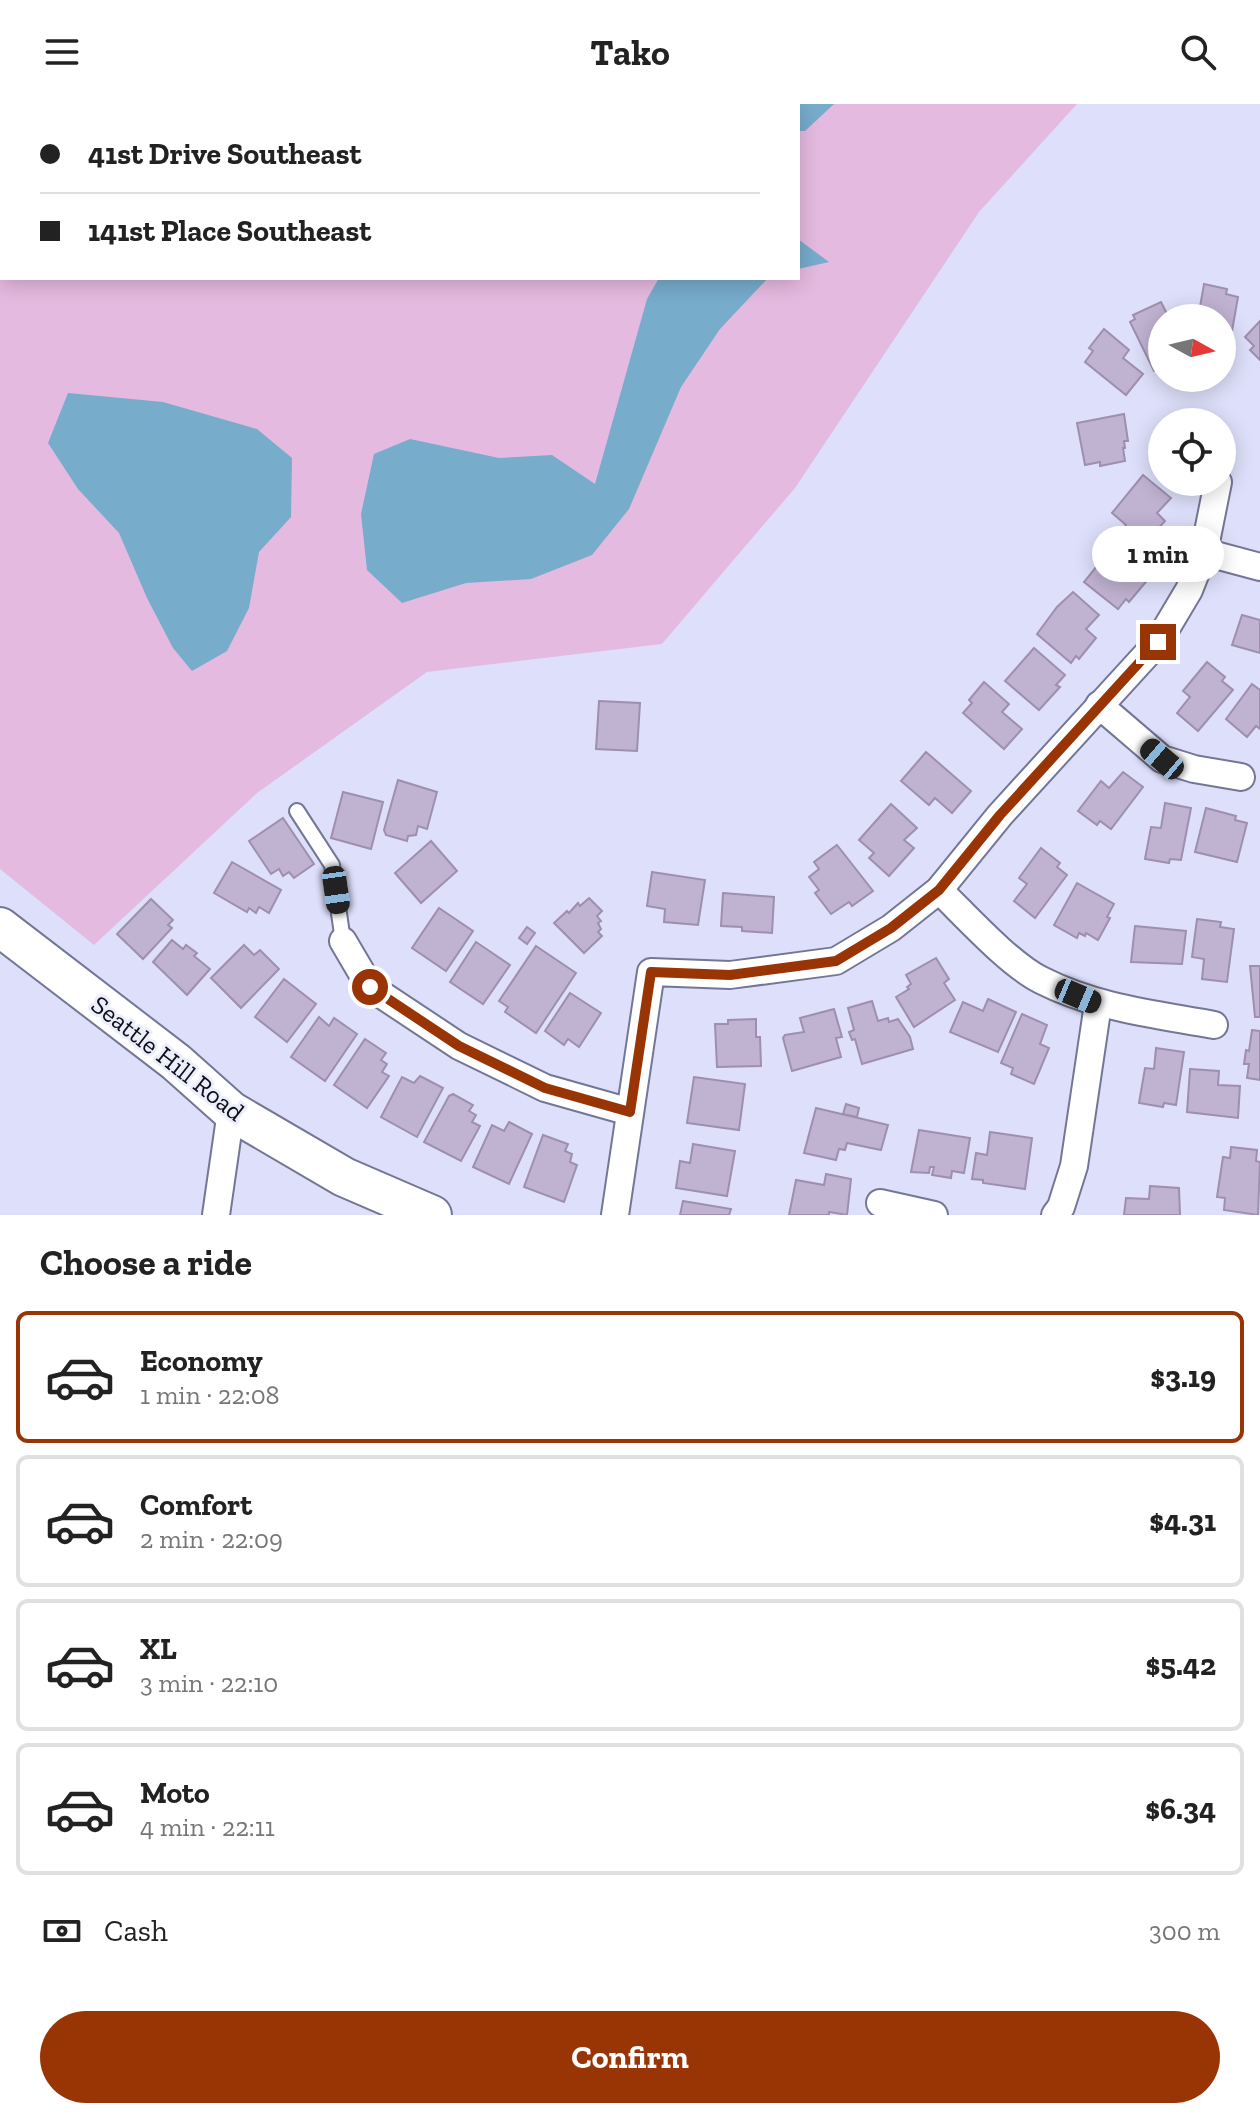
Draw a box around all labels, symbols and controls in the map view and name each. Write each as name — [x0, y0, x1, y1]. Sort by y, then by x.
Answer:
icon: menu — [40, 30, 84, 74]
icon: search — [1176, 30, 1220, 74]
text: Tako — [590, 31, 670, 74]
text: 41st Drive Southeast — [88, 136, 361, 172]
text: 141st Place Southeast — [88, 213, 371, 249]
north arrow — [1148, 304, 1236, 392]
map controls — [1148, 304, 1236, 496]
button: locate — [1148, 408, 1236, 496]
callout: 1 min — [1092, 526, 1224, 582]
text: 1 min — [1127, 538, 1189, 570]
route end — [1140, 624, 1176, 660]
car — [1136, 734, 1188, 784]
car — [321, 865, 351, 915]
route start — [352, 969, 388, 1005]
car — [1051, 976, 1105, 1016]
street label: Seattle Hill Road — [85, 988, 251, 1128]
text: Choose a ride — [40, 1241, 252, 1284]
icon: car — [44, 1341, 116, 1413]
text: Economy — [140, 1343, 263, 1379]
text: $3.19 — [1150, 1359, 1216, 1395]
text: 1 min · 22:08 — [140, 1379, 280, 1411]
icon: car — [44, 1485, 116, 1557]
text: Comfort — [140, 1487, 252, 1523]
text: $4.31 — [1149, 1503, 1216, 1539]
text: 2 min · 22:09 — [140, 1523, 283, 1555]
icon: car — [44, 1629, 116, 1701]
text: XL — [140, 1631, 177, 1667]
text: $5.42 — [1146, 1647, 1216, 1683]
text: 3 min · 22:10 — [140, 1667, 278, 1699]
icon: car — [44, 1773, 116, 1845]
text: Moto — [140, 1775, 210, 1811]
text: $6.34 — [1145, 1791, 1216, 1827]
text: 4 min · 22:11 — [140, 1811, 275, 1843]
icon: cash — [40, 1909, 84, 1953]
text: Cash — [104, 1913, 168, 1949]
text: 300 m — [1149, 1915, 1220, 1947]
button: Confirm — [40, 2011, 1220, 2103]

